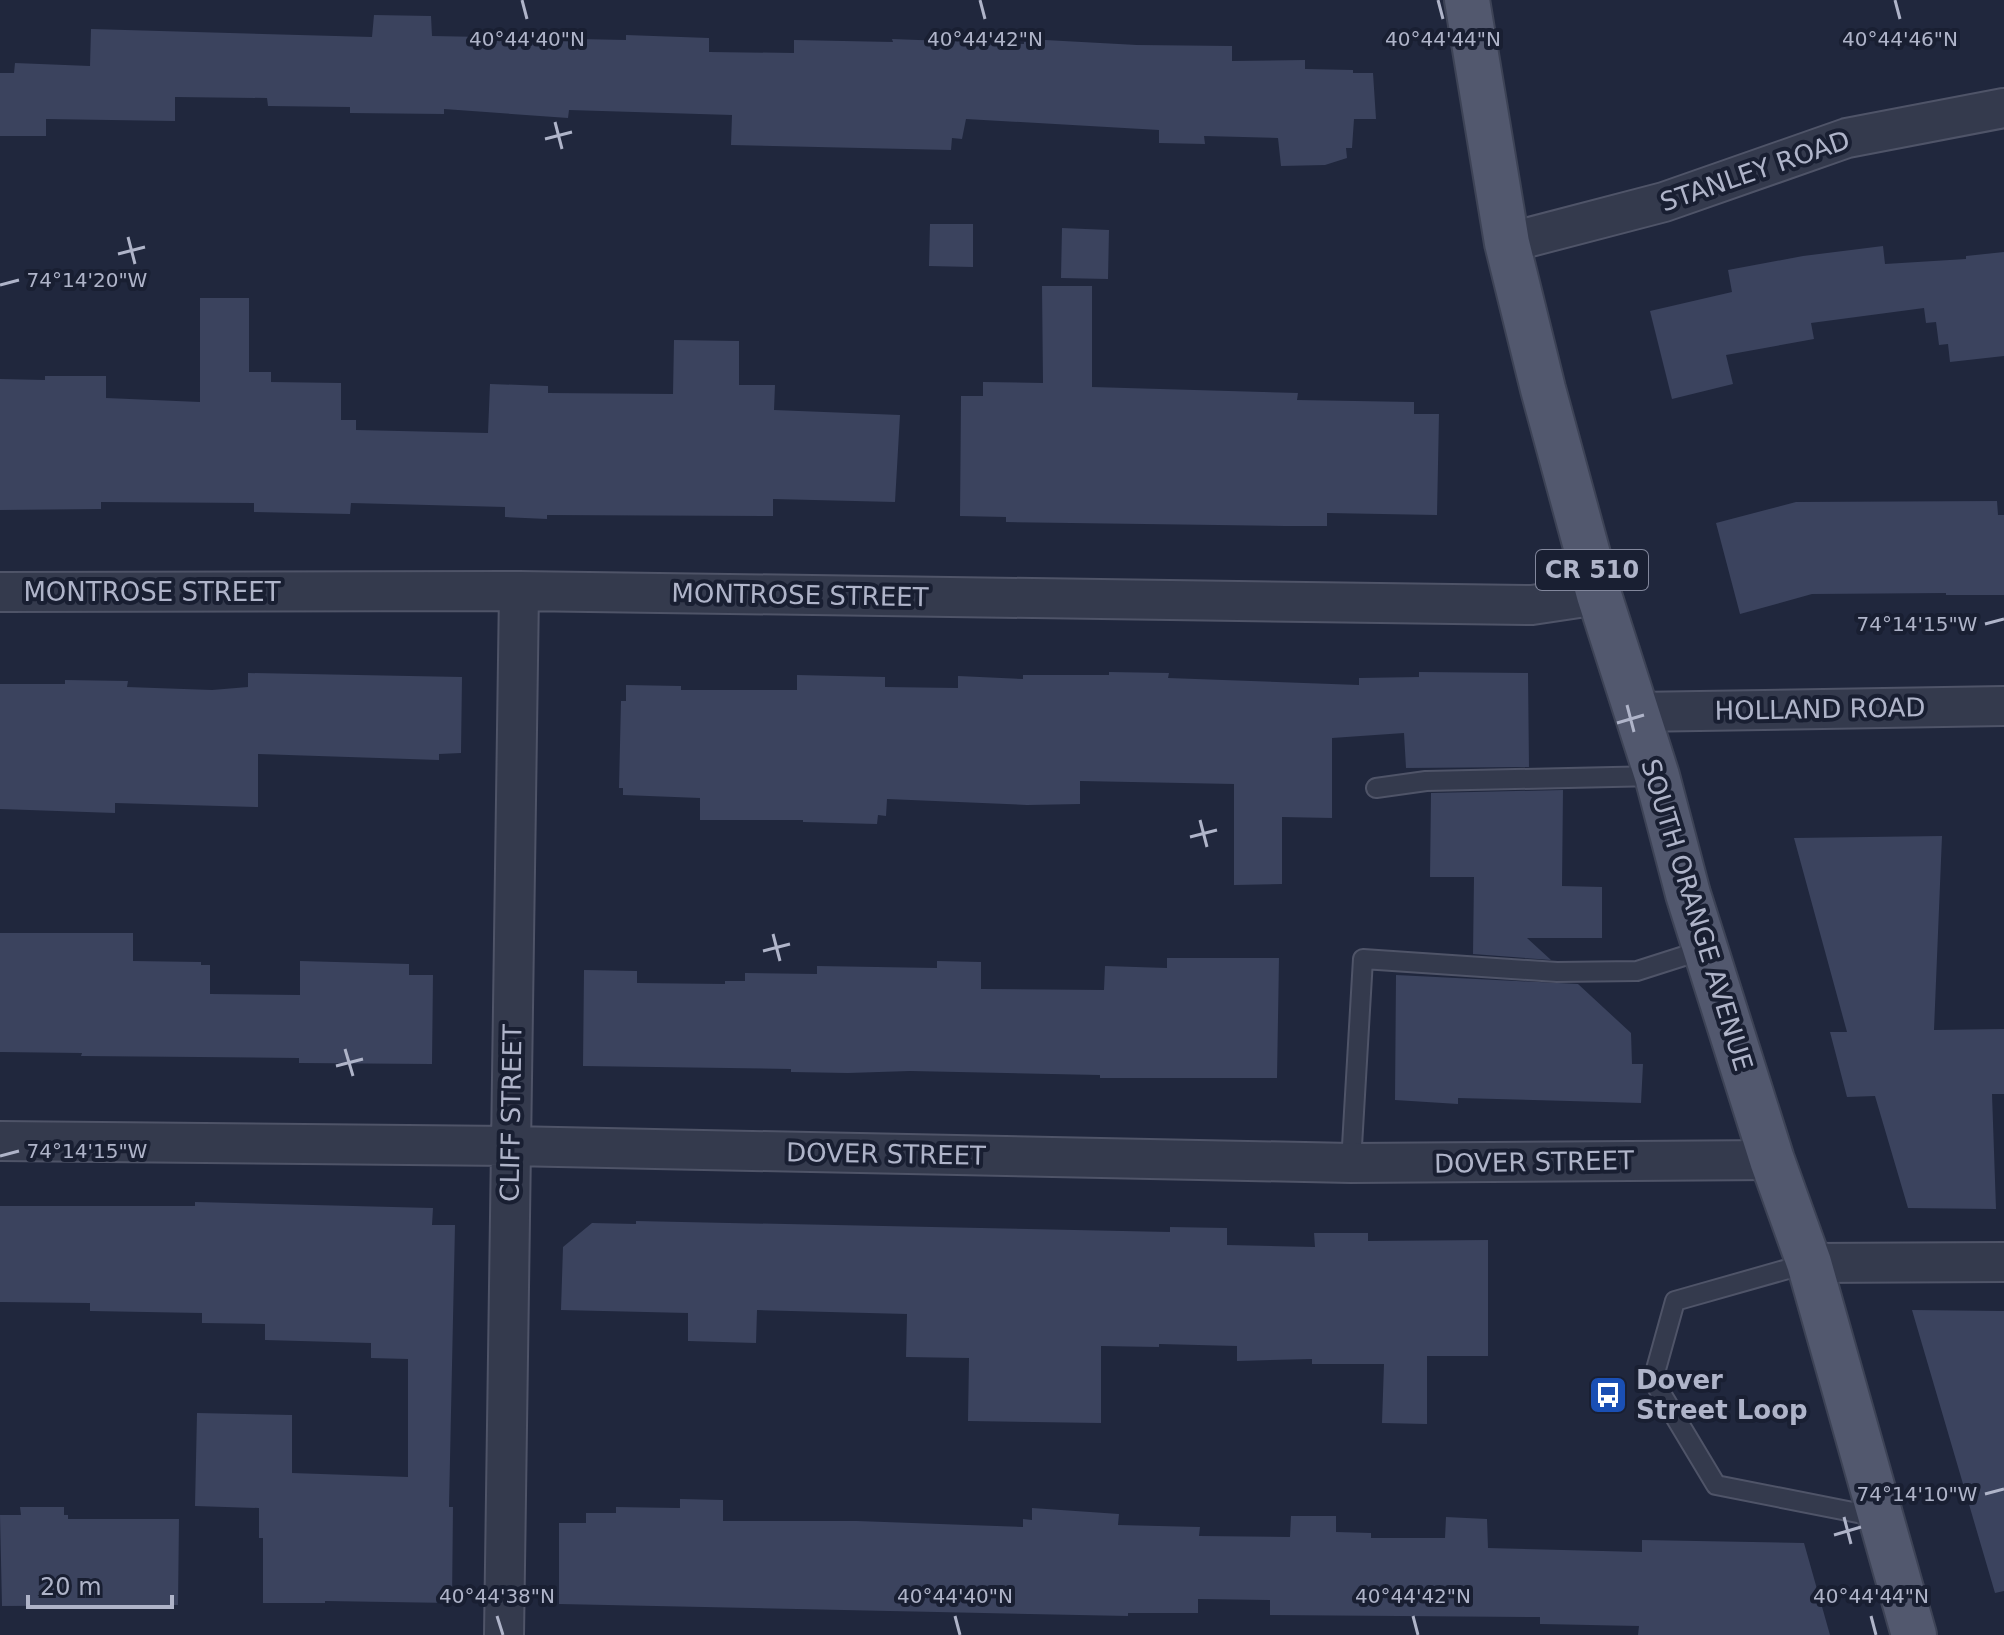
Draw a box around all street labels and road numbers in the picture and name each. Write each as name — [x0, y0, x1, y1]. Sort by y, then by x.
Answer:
street label: STANLEY ROAD — [1656, 124, 1854, 218]
road number: CR 510 — [1536, 550, 1648, 590]
street label: MONTROSE STREET — [23, 577, 281, 607]
street label: MONTROSE STREET — [671, 578, 929, 612]
street label: HOLLAND ROAD — [1714, 692, 1926, 726]
street label: SOUTH ORANGE AVENUE — [1635, 755, 1759, 1075]
street label: CLIFF STREET — [494, 1024, 528, 1202]
street label: DOVER STREET — [786, 1137, 986, 1171]
street label: DOVER STREET — [1434, 1145, 1634, 1179]

